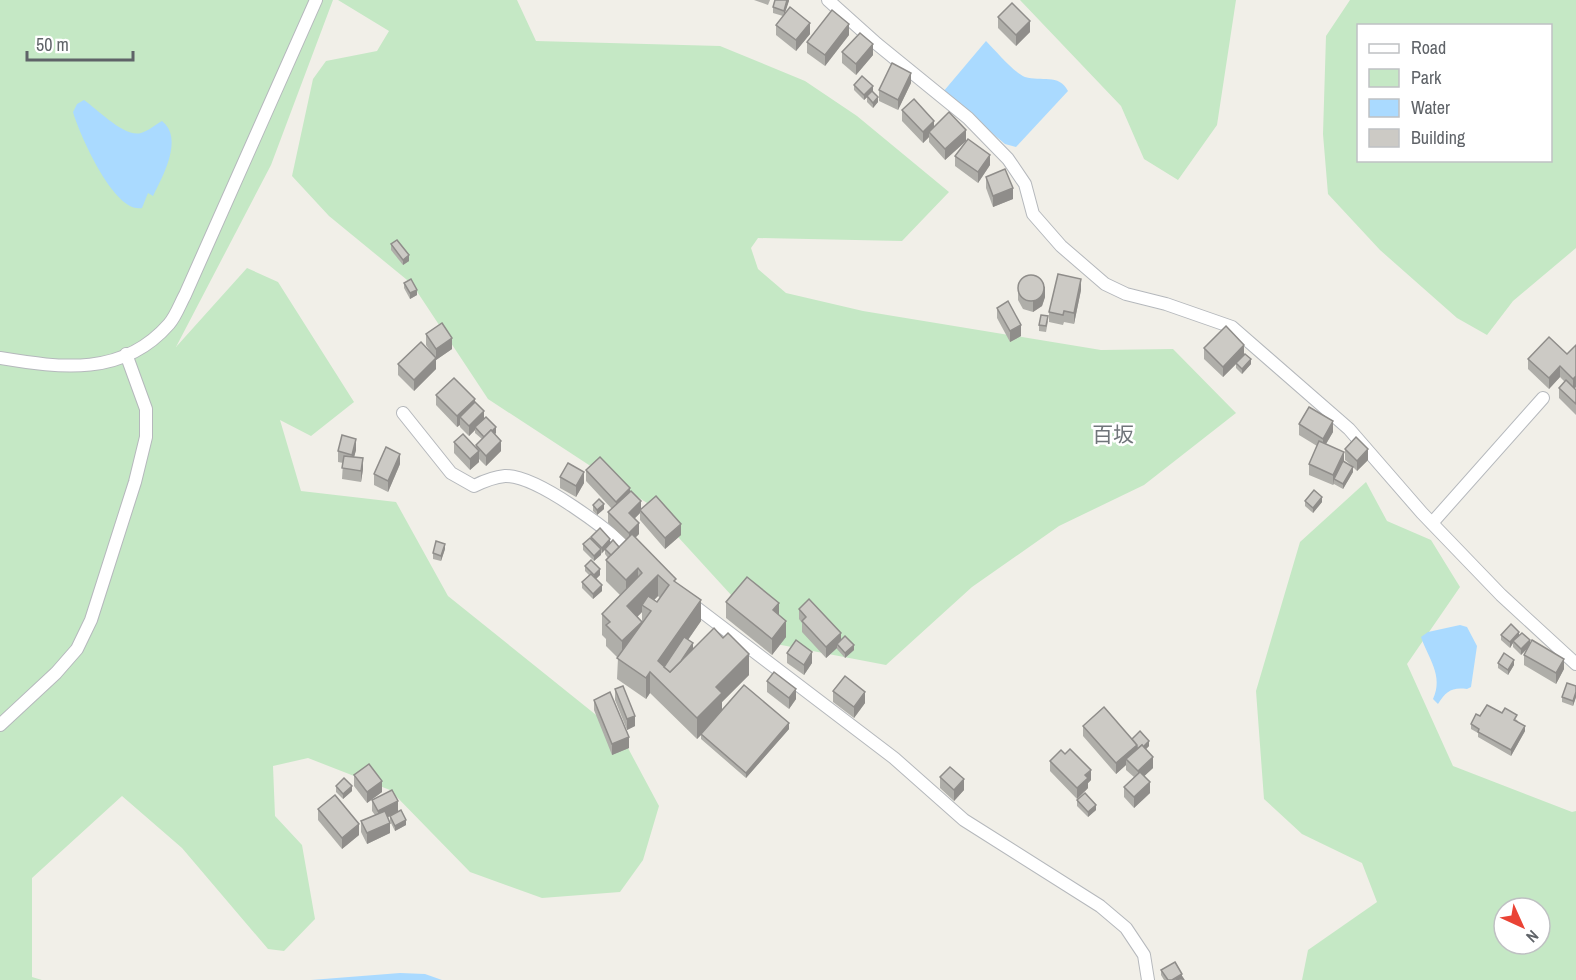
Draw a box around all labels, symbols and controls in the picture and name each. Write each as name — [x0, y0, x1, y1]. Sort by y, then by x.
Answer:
scale bar — [27, 24, 134, 62]
legend — [1357, 24, 1552, 162]
text: 50 m — [36, 32, 69, 57]
text: Road — [1411, 35, 1446, 60]
text: Park — [1411, 65, 1442, 90]
text: Water — [1411, 95, 1450, 120]
text: Building — [1411, 125, 1466, 150]
district label: 百坂 — [1092, 420, 1134, 449]
north arrow — [1492, 896, 1552, 956]
text: N — [1521, 925, 1544, 948]

